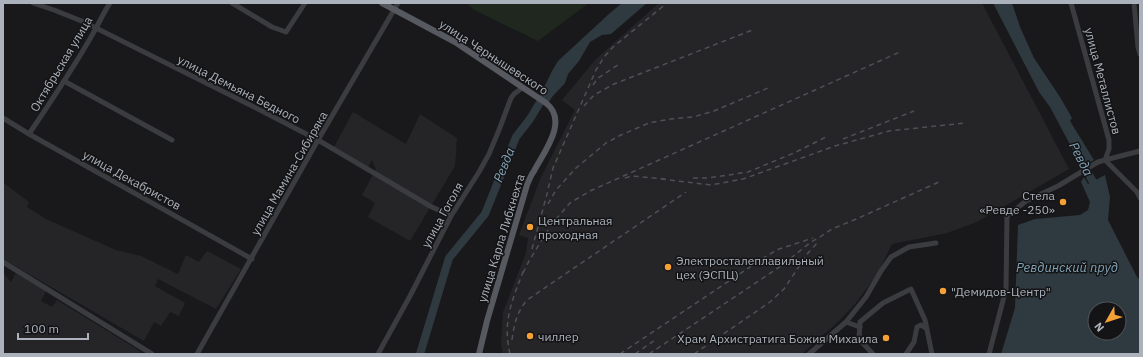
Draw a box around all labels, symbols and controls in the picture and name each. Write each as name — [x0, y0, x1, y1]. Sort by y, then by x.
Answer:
street label: Октябрьская улица — [27, 13, 96, 114]
street label: улица Чернышевского — [437, 16, 552, 98]
street label: улица Металлистов — [1082, 26, 1124, 136]
street label: улица Демьяна Бедного — [175, 52, 303, 127]
street label: улица Мамина-Сибиряка — [247, 108, 331, 238]
water label: Ревда — [1065, 139, 1097, 179]
water label: Ревда — [489, 145, 519, 185]
street label: улица Декабристов — [80, 147, 184, 213]
street label: улица Карла Либкнехта — [474, 171, 528, 304]
street label: улица Гоголя — [418, 180, 466, 250]
place label: Стела «Ревде -250» — [979, 188, 1056, 217]
marker: Стела «Ревде -250» — [1058, 197, 1068, 207]
place label: Центральная проходная — [538, 213, 612, 242]
marker: Центральная проходная — [525, 222, 535, 232]
place label: Электросталеплавильный цех (ЭСПЦ) — [676, 253, 824, 282]
water label: Ревдинский пруд — [1016, 259, 1118, 276]
marker: Электросталеплавильный цех (ЭСПЦ) — [663, 262, 673, 272]
place label: "Демидов-Центр" — [951, 284, 1051, 299]
marker: "Демидов-Центр" — [938, 286, 948, 296]
north arrow — [1087, 301, 1127, 341]
scale bar — [18, 315, 88, 341]
text: N — [1091, 320, 1107, 335]
text: 100 m — [24, 321, 59, 336]
place label: чиллер — [538, 329, 579, 344]
marker: чиллер — [525, 331, 535, 341]
place label: Храм Архистратига Божия Михаила — [677, 331, 879, 346]
marker: Храм Архистратига Божия Михаила — [881, 333, 891, 343]

